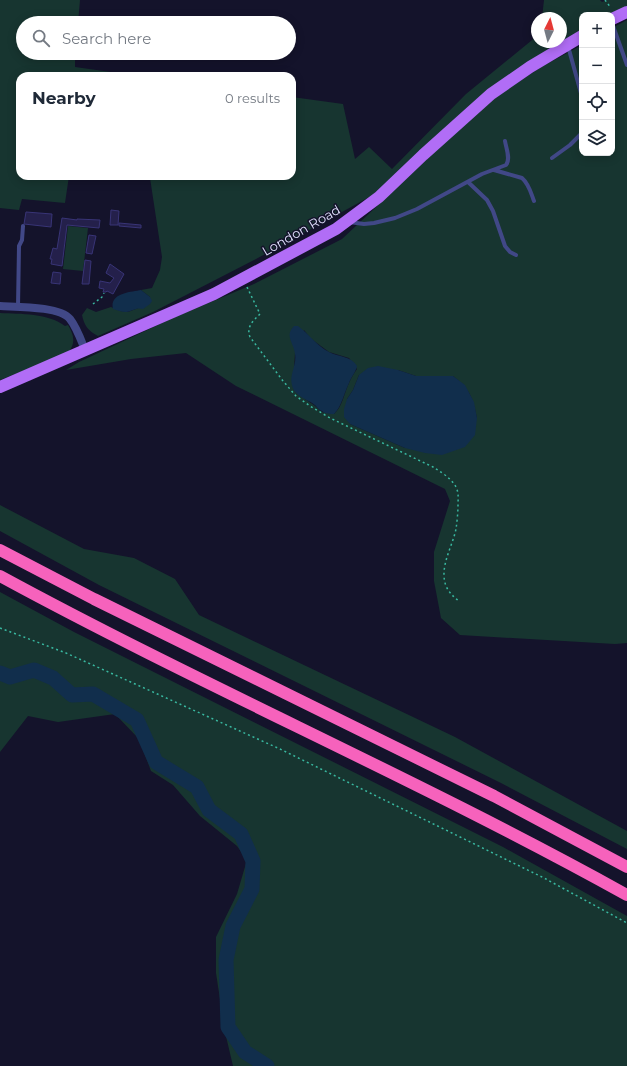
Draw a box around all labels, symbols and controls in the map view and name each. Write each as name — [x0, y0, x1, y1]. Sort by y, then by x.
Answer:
north arrow — [531, 12, 567, 48]
map controls — [579, 12, 615, 156]
button: + — [579, 12, 615, 48]
search box — [16, 16, 296, 60]
icon: search — [30, 27, 52, 49]
text: Search here — [62, 29, 151, 48]
button: − — [579, 48, 615, 84]
button: locate — [579, 84, 615, 120]
text: Nearby — [32, 88, 96, 108]
text: 0 results — [225, 90, 280, 106]
button: layers — [579, 120, 615, 156]
street label: London Road — [259, 201, 343, 259]

